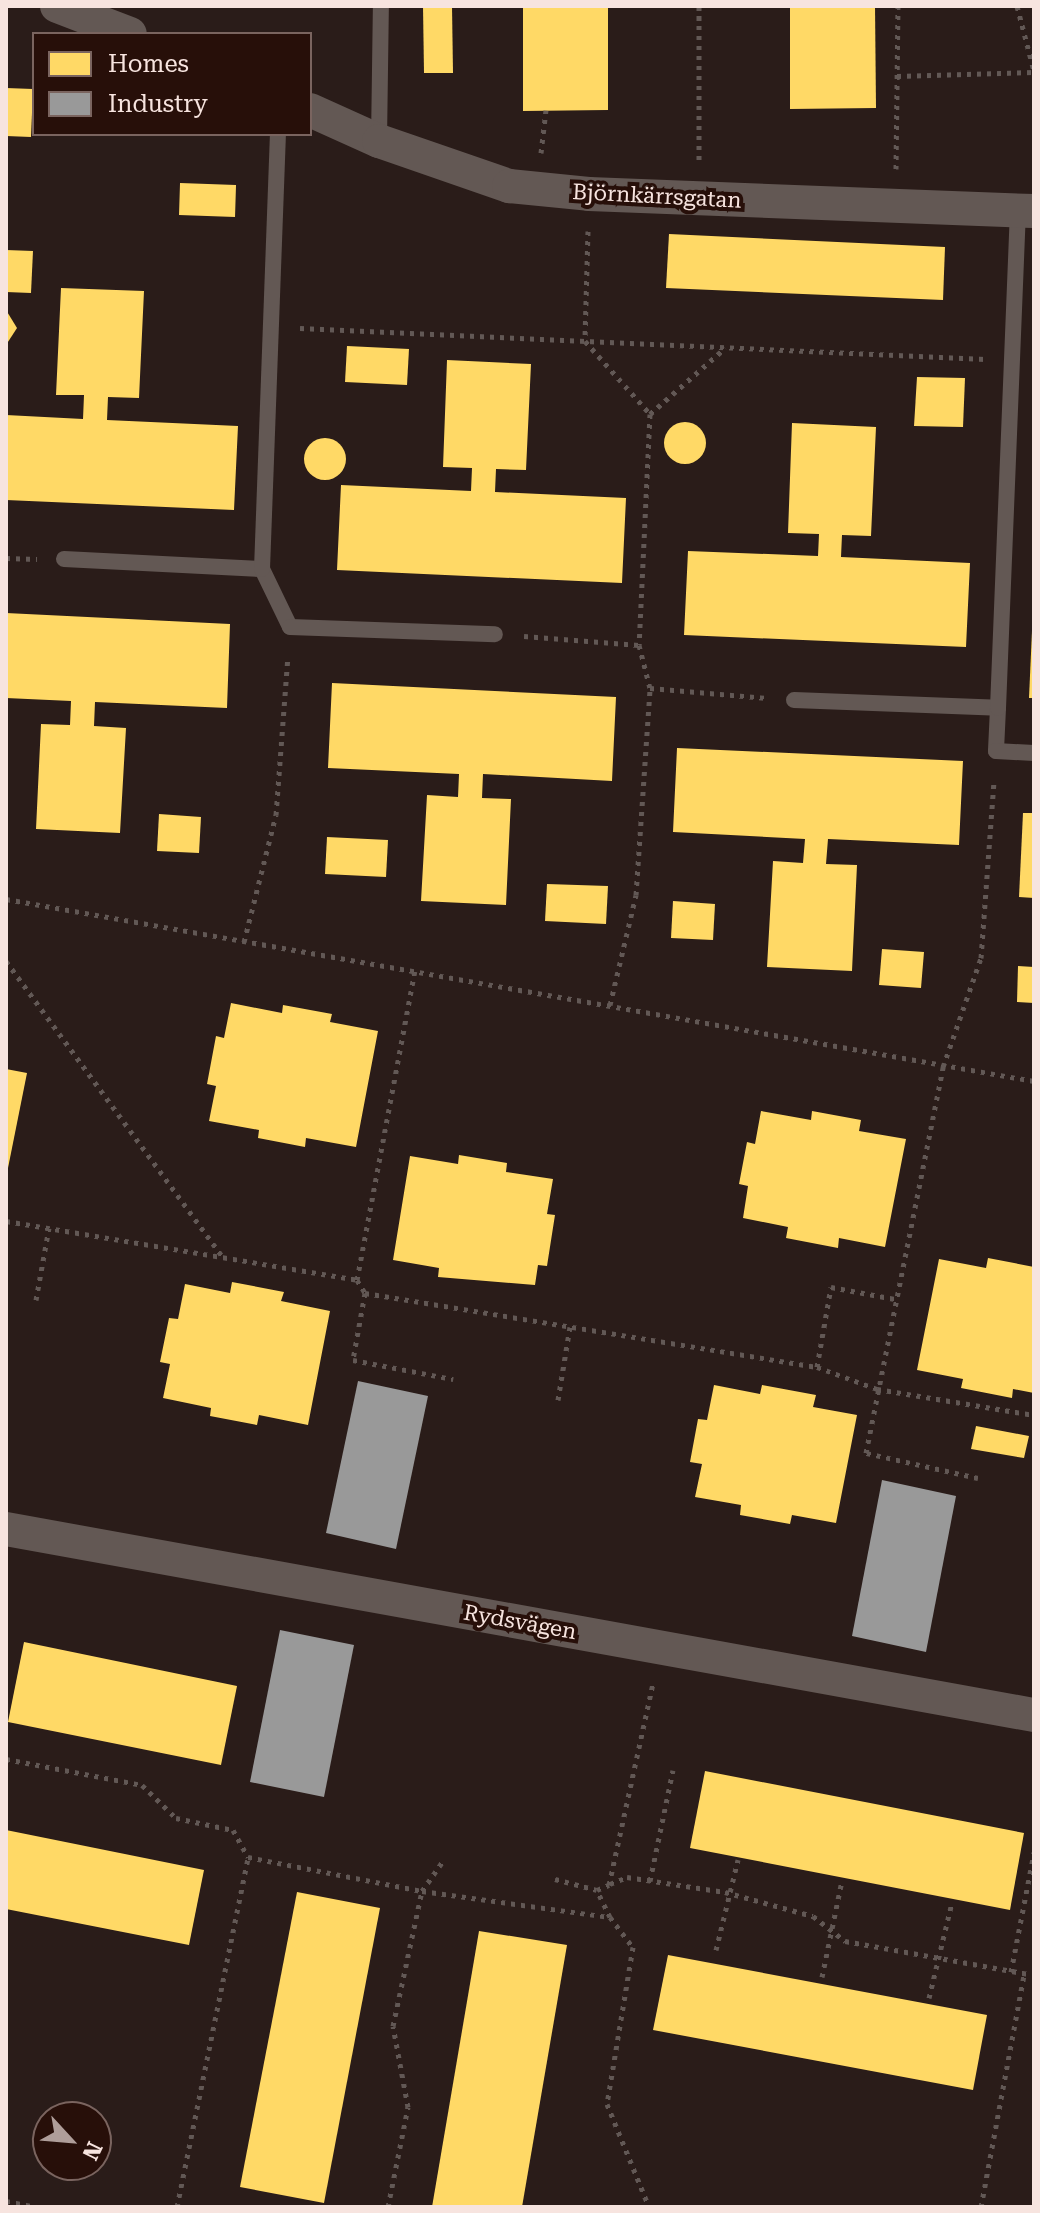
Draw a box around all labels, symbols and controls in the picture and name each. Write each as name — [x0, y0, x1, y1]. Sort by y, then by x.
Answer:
legend — [32, 32, 312, 136]
text: Homes — [108, 50, 189, 78]
text: Industry — [108, 90, 208, 118]
street label: Björnkärrsgatan — [572, 178, 742, 214]
street label: Rydsvägen — [461, 1599, 579, 1645]
north arrow — [32, 2101, 112, 2181]
text: N — [77, 2138, 107, 2164]

